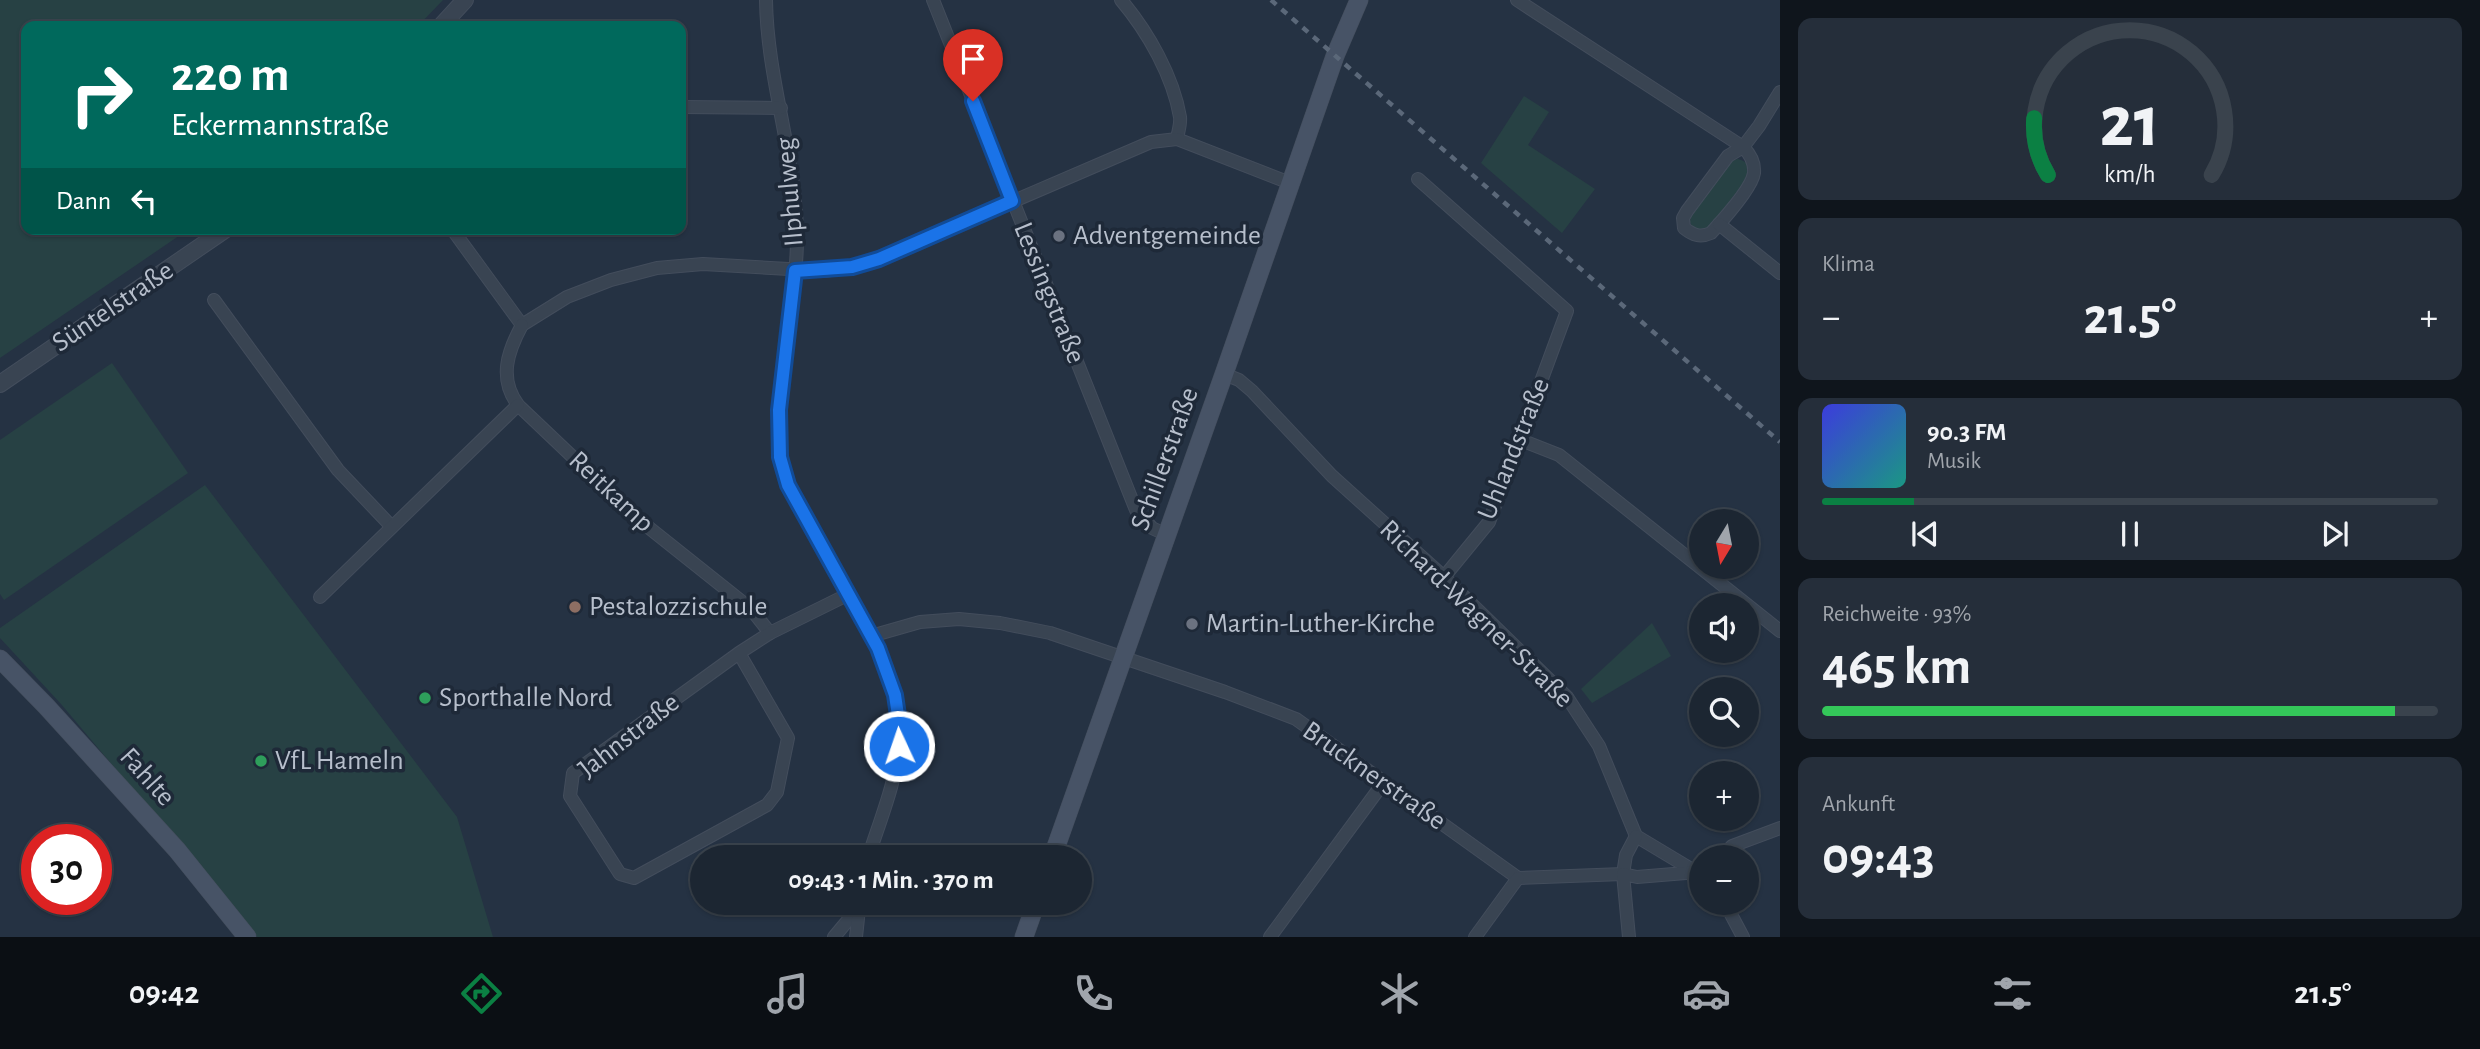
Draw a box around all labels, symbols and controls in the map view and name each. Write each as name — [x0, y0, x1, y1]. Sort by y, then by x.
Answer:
pin — [943, 29, 1003, 101]
icon: arrive — [954, 40, 992, 78]
icon: right — [56, 49, 147, 140]
text: 220 m — [171, 51, 290, 100]
text: 21 — [2100, 87, 2160, 160]
text: Eckermannstraße — [171, 109, 389, 141]
street label: Ilphulweg — [771, 136, 809, 248]
text: km/h — [2104, 162, 2156, 187]
icon: left — [125, 182, 163, 220]
text: Dann — [56, 188, 111, 214]
street label: Lessingstraße — [1008, 219, 1090, 367]
place label: Adventgemeinde — [1073, 222, 1261, 250]
marker: Adventgemeinde — [1051, 228, 1067, 244]
text: Klima — [1822, 253, 1875, 276]
street label: Süntelstraße — [47, 256, 179, 358]
text: 21.5° — [2084, 291, 2176, 343]
text: − — [1822, 299, 1840, 337]
text: + — [2420, 299, 2438, 337]
street label: Uhlandstraße — [1473, 374, 1555, 524]
street label: Schillerstraße — [1126, 384, 1204, 534]
text: 90.3 FM — [1927, 419, 2007, 445]
street label: Reitkamp — [563, 446, 659, 538]
text: Musik — [1927, 450, 1981, 473]
north arrow — [1689, 509, 1759, 579]
map controls — [1689, 509, 1759, 915]
street label: Richard-Wagner-Straße — [1374, 515, 1578, 713]
icon: previous — [1906, 515, 1944, 553]
icon: pause — [2111, 515, 2149, 553]
icon: next — [2316, 515, 2354, 553]
place label: Pestalozzischule — [589, 593, 767, 621]
button: sound — [1689, 593, 1759, 663]
marker: Pestalozzischule — [567, 599, 583, 615]
text: Reichweite · 93% — [1822, 603, 1972, 626]
place label: Martin-Luther-Kirche — [1206, 610, 1435, 638]
marker: Martin-Luther-Kirche — [1184, 616, 1200, 632]
text: 465 km — [1822, 641, 1971, 693]
button: search — [1689, 677, 1759, 747]
place label: Sporthalle Nord — [439, 684, 612, 712]
street label: Jahnstraße — [573, 688, 685, 784]
marker: Sporthalle Nord — [417, 690, 433, 706]
position arrow — [862, 709, 936, 783]
street label: Brucknerstraße — [1297, 717, 1451, 835]
street label: Fahlte — [114, 743, 180, 811]
place label: VfL Hameln — [275, 747, 404, 775]
marker: VfL Hameln — [253, 753, 269, 769]
button: + — [1689, 761, 1759, 831]
text: Ankunft — [1822, 793, 1895, 816]
speed limit sign: 30 — [21, 824, 112, 915]
text: 09:43 — [1822, 831, 1935, 883]
button: − — [1689, 845, 1759, 915]
text: 09:43 · 1 Min. · 370 m — [788, 867, 994, 893]
icon: directions — [457, 969, 506, 1018]
icon: music — [763, 969, 812, 1018]
icon: phone — [1069, 969, 1118, 1018]
icon: climate — [1375, 969, 1424, 1018]
icon: car — [1682, 969, 1731, 1018]
icon: filters — [1988, 969, 2037, 1018]
text: 09:42 — [129, 977, 199, 1009]
text: 21.5° — [2294, 977, 2351, 1009]

